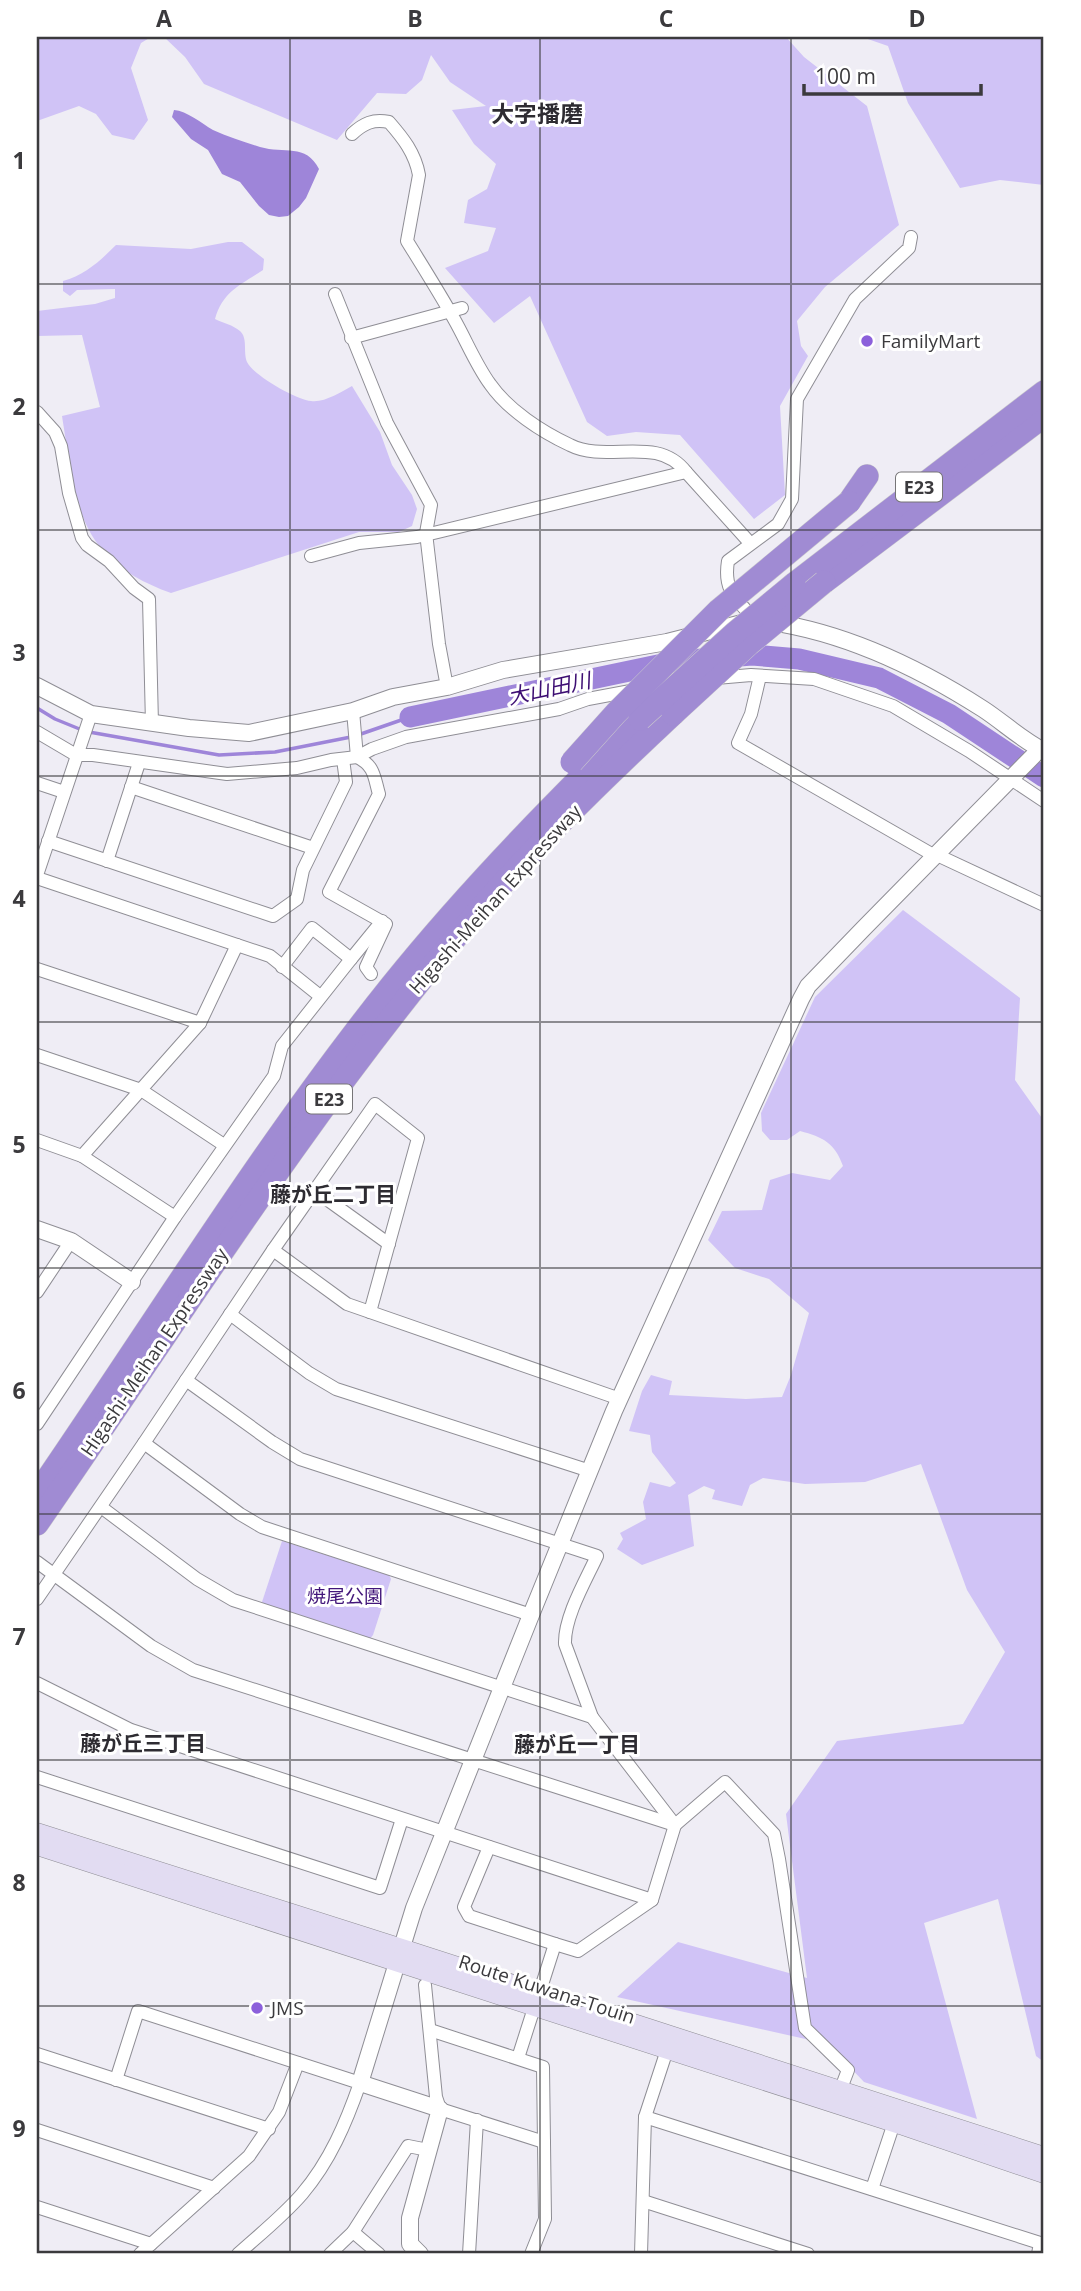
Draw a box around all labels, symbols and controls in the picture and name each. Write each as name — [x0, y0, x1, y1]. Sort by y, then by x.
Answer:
text: A — [156, 2, 172, 34]
text: B — [407, 2, 423, 34]
text: C — [659, 2, 673, 34]
text: D — [908, 2, 926, 34]
scale bar — [804, 52, 981, 96]
text: 100 m — [815, 62, 876, 90]
district label: 大字播磨 — [491, 97, 583, 129]
text: 1 — [12, 144, 26, 176]
place label: FamilyMart — [881, 328, 980, 354]
marker: FamilyMart — [859, 333, 875, 349]
text: 2 — [12, 390, 26, 422]
road number: E23 — [896, 472, 942, 502]
text: 3 — [12, 636, 26, 668]
water label: 大山田川 — [505, 665, 595, 710]
street label: Higashi-Meihan Expressway — [403, 798, 587, 999]
text: 4 — [12, 882, 26, 914]
road number: E23 — [306, 1084, 352, 1114]
text: 5 — [12, 1128, 26, 1160]
district label: 藤が丘二丁目 — [270, 1180, 396, 1208]
street label: Higashi-Meihan Expressway — [74, 1242, 234, 1461]
text: 6 — [12, 1374, 26, 1406]
park label: 焼尾公園 — [307, 1583, 383, 1609]
text: 7 — [12, 1620, 26, 1652]
district label: 藤が丘三丁目 — [80, 1729, 206, 1757]
district label: 藤が丘一丁目 — [514, 1730, 640, 1758]
text: 8 — [12, 1866, 26, 1898]
street label: Route Kuwana-Touin — [455, 1948, 639, 2030]
place label: JMS — [269, 1995, 304, 2021]
marker: JMS — [249, 2000, 265, 2016]
text: 9 — [12, 2112, 26, 2144]

